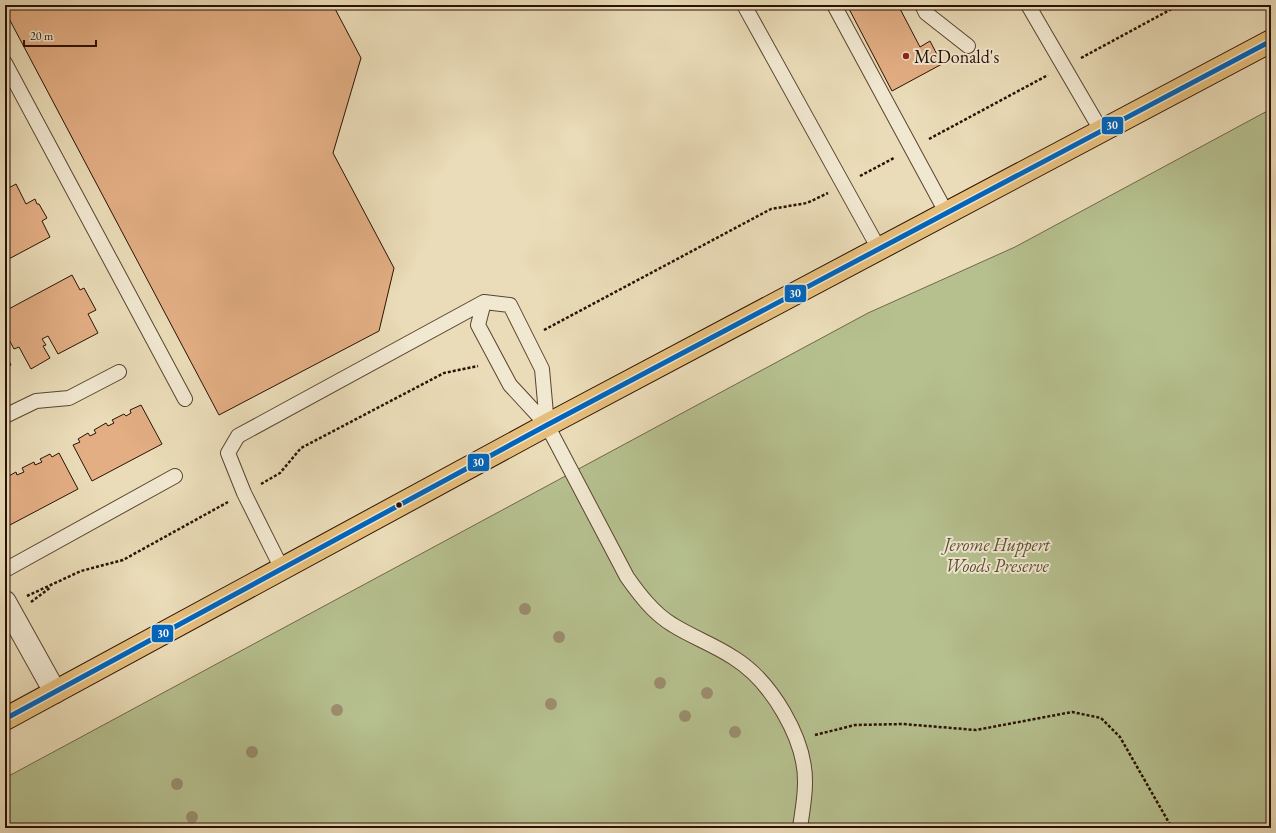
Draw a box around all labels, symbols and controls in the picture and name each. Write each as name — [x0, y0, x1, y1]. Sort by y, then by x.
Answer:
scale bar — [24, 22, 96, 48]
text: 20 m — [30, 28, 54, 44]
place label: McDonald's — [914, 45, 999, 68]
marker: McDonald's — [901, 51, 911, 61]
line badge: 30 — [1101, 116, 1124, 135]
text: 30 — [1106, 118, 1118, 132]
line badge: 30 — [784, 284, 807, 303]
text: 30 — [789, 286, 801, 300]
line badge: 30 — [467, 453, 490, 472]
text: 30 — [472, 455, 484, 469]
unlabelled marker — [394, 500, 404, 510]
park label: Jerome Huppert Woods Preserve — [940, 533, 1050, 577]
line badge: 30 — [151, 624, 174, 643]
text: 30 — [157, 626, 169, 640]

